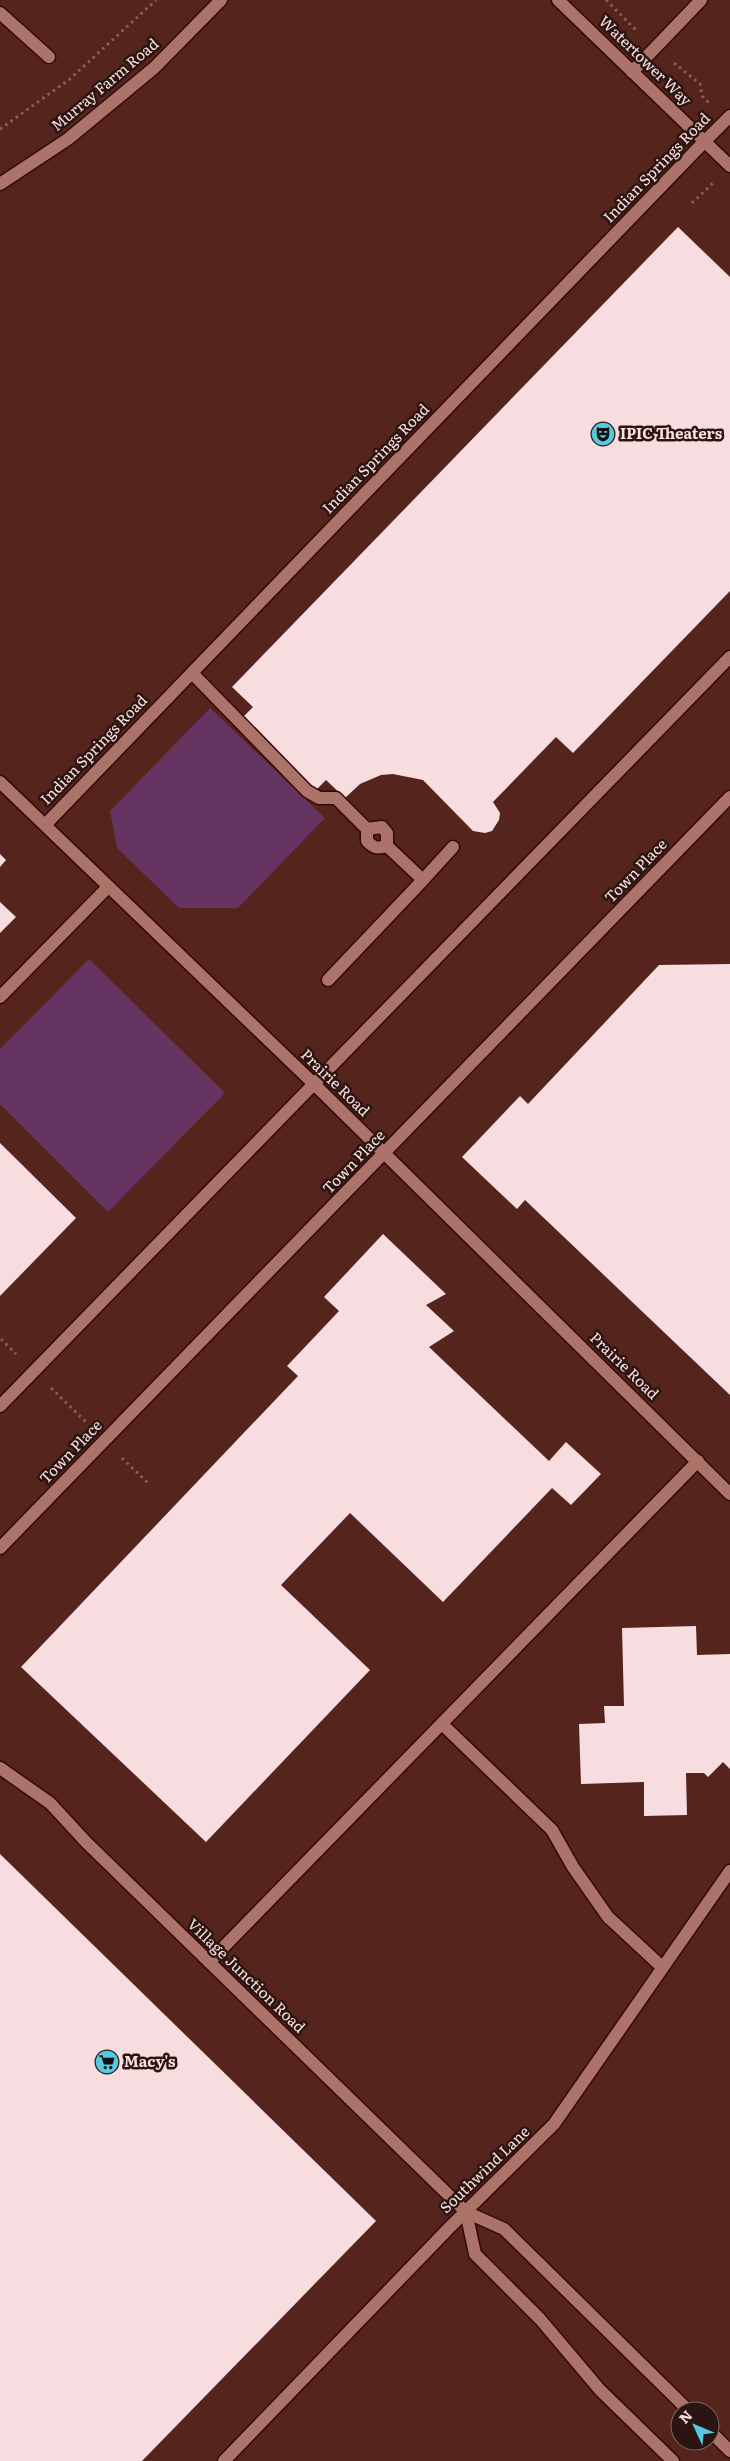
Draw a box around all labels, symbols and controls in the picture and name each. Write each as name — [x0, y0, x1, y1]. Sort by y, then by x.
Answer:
street label: Watertower Way — [594, 9, 698, 111]
street label: Murray Farm Road — [45, 32, 163, 136]
street label: Indian Springs Road — [597, 107, 715, 227]
street label: Indian Springs Road — [316, 398, 434, 518]
theatre icon: IPIC Theaters — [590, 421, 616, 447]
place label: IPIC Theaters — [620, 421, 723, 444]
street label: Indian Springs Road — [34, 689, 152, 809]
street label: Town Place — [598, 832, 672, 907]
street label: Prairie Road — [296, 1043, 376, 1121]
street label: Town Place — [316, 1123, 390, 1198]
street label: Prairie Road — [585, 1326, 665, 1404]
street label: Town Place — [33, 1413, 107, 1488]
street label: Village Junction Road — [183, 1912, 311, 2038]
supermarket icon: Macy's — [94, 2049, 120, 2075]
place label: Macy's — [124, 2049, 176, 2072]
street label: Southwind Lane — [434, 2120, 534, 2218]
north arrow — [670, 2401, 720, 2451]
text: N — [674, 2405, 696, 2427]

